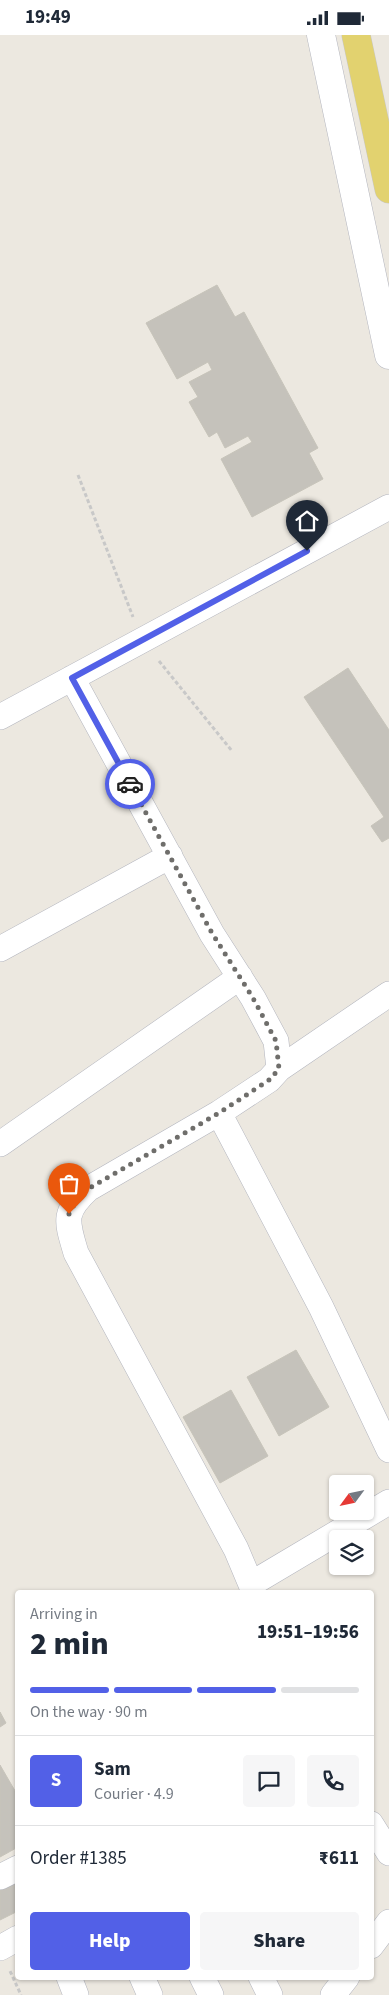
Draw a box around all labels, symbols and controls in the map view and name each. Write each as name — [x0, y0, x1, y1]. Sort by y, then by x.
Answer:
text: 19:49 — [25, 4, 71, 31]
pin — [286, 500, 328, 551]
icon: home — [293, 507, 321, 535]
courier — [105, 759, 155, 809]
icon: car — [116, 770, 144, 798]
pin — [48, 1163, 90, 1214]
icon: bag — [55, 1170, 83, 1198]
north arrow — [329, 1475, 374, 1520]
map controls — [329, 1475, 374, 1575]
button: layers — [329, 1530, 374, 1575]
text: Arriving in — [30, 1603, 98, 1625]
text: 19:51–19:56 — [257, 1619, 359, 1646]
text: 2 min — [30, 1621, 109, 1667]
text: On the way · 90 m — [30, 1701, 147, 1723]
button: chat — [243, 1755, 295, 1807]
button: phone — [307, 1755, 359, 1807]
text: Sam — [94, 1756, 131, 1783]
text: S — [51, 1767, 61, 1794]
text: Courier · 4.9 — [94, 1783, 174, 1805]
text: Order #1385 — [30, 1845, 127, 1872]
text: ₹611 — [319, 1845, 359, 1872]
button: Help — [30, 1912, 190, 1970]
button: Share — [200, 1912, 359, 1970]

